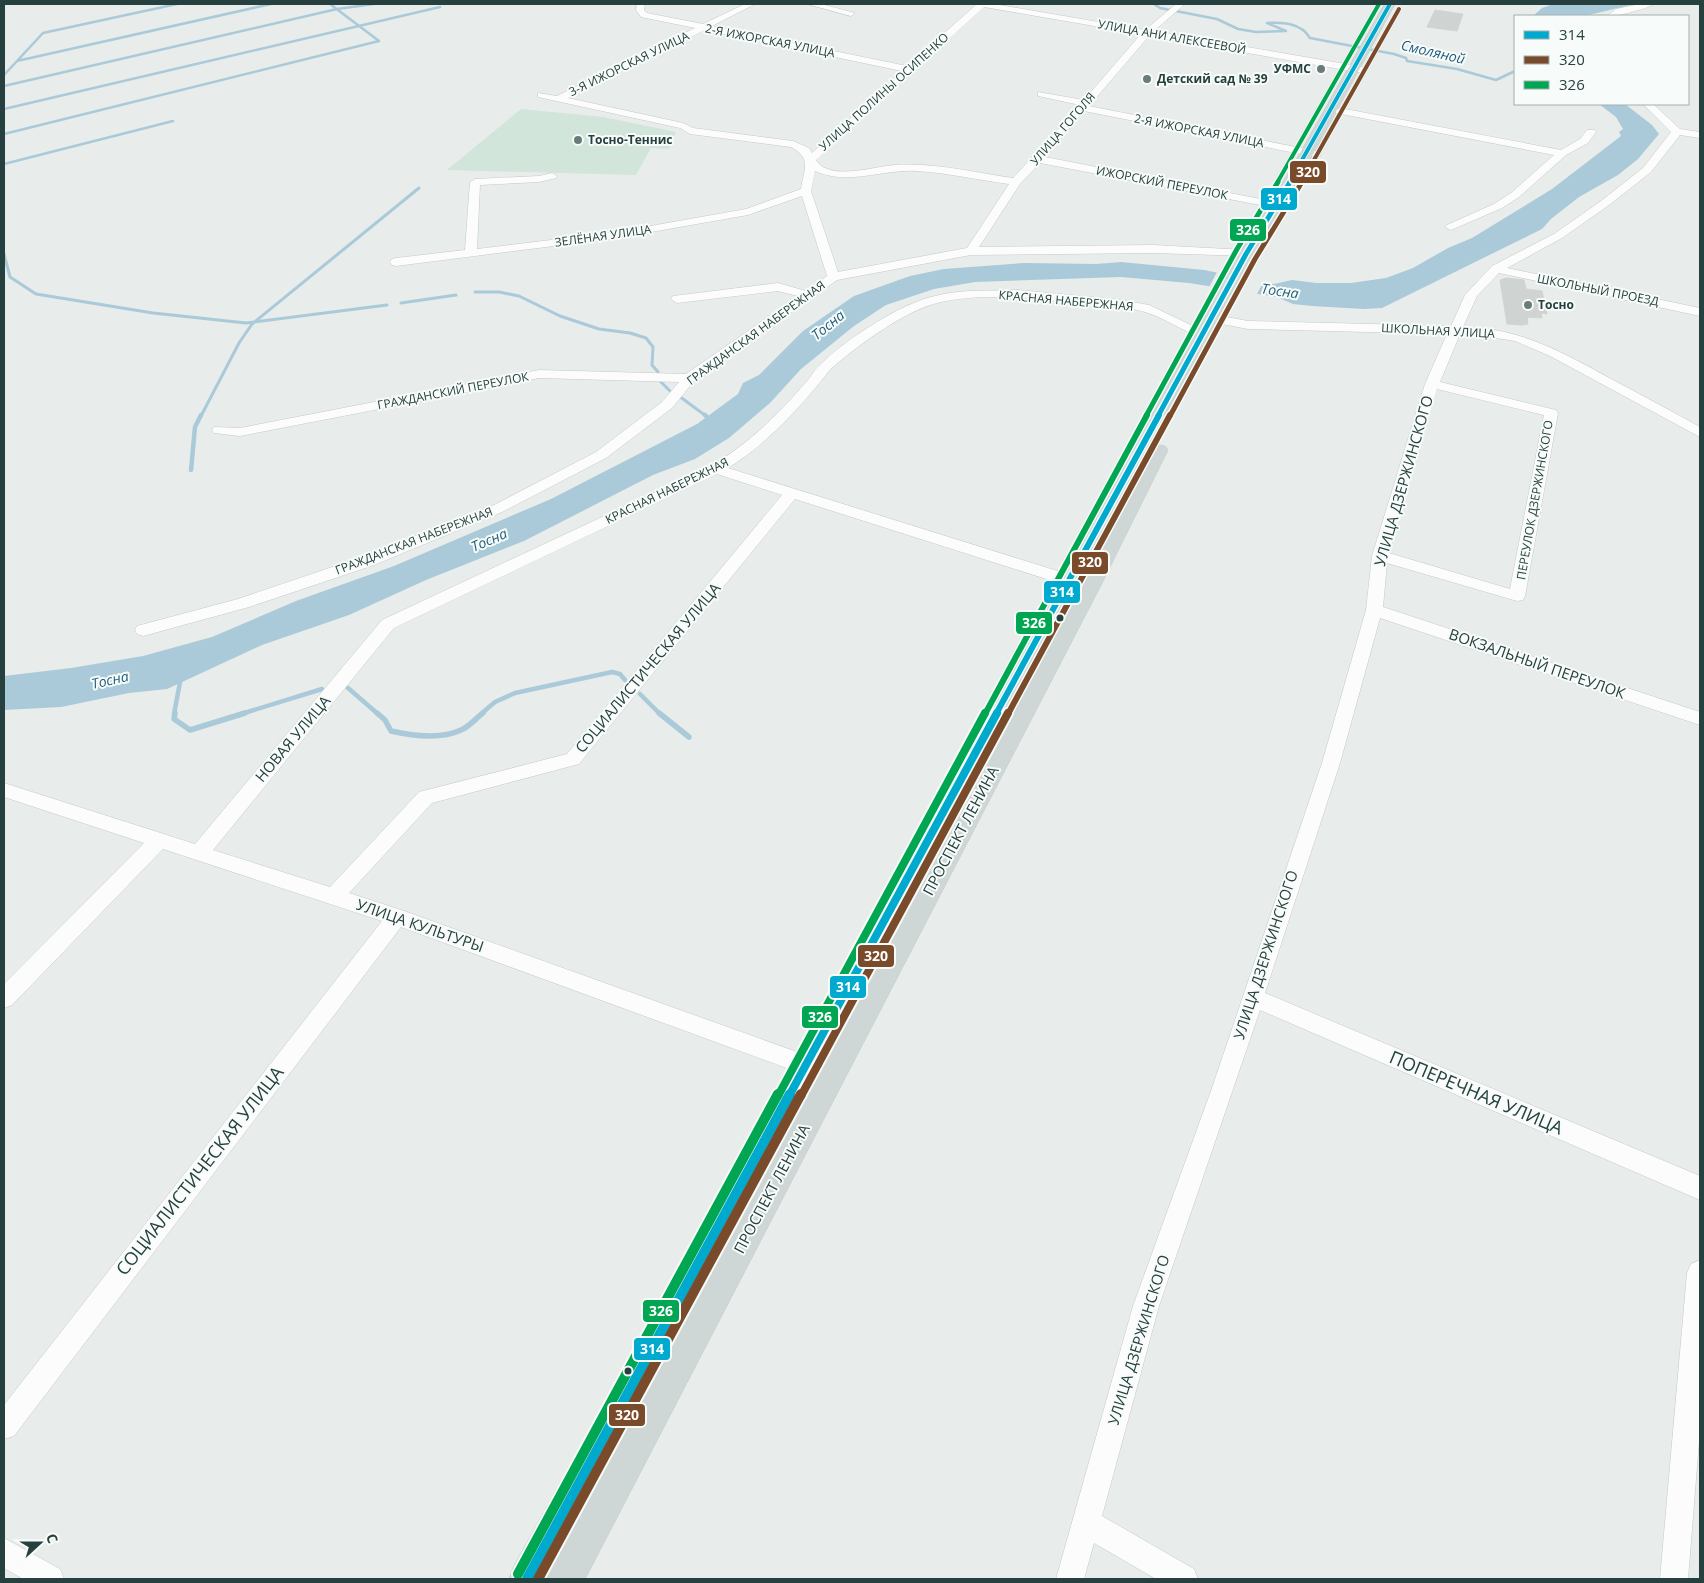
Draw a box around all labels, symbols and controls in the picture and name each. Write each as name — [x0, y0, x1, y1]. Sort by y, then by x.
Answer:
street label: УЛИЦА АНИ АЛЕКСЕЕВОЙ — [1097, 15, 1248, 58]
legend — [1514, 15, 1689, 105]
street label: 2-Я ИЖОРСКАЯ УЛИЦА — [704, 20, 837, 62]
text: 314 — [1559, 24, 1585, 44]
street label: 3-Я ИЖОРСКАЯ УЛИЦА — [566, 27, 692, 100]
street label: УЛИЦА ПОЛИНЫ ОСИПЕНКО — [815, 29, 952, 155]
water label: Смоляной — [1399, 35, 1467, 68]
text: 320 — [1559, 49, 1585, 69]
place label: УФМС — [1274, 60, 1311, 77]
marker: УФМС — [1315, 63, 1327, 75]
place label: Детский сад № 39 — [1157, 70, 1268, 87]
marker: Детский сад № 39 — [1141, 73, 1153, 85]
text: 326 — [1559, 74, 1585, 94]
street label: УЛИЦА ГОГОЛЯ — [1026, 88, 1099, 169]
street label: 2-Я ИЖОРСКАЯ УЛИЦА — [1133, 110, 1266, 152]
place label: Тосно-Теннис — [588, 131, 673, 148]
marker: Тосно-Теннис — [572, 134, 584, 146]
line badge: 320 — [1289, 160, 1327, 184]
street label: ИЖОРСКИЙ ПЕРЕУЛОК — [1095, 161, 1230, 204]
text: 320 — [1296, 162, 1320, 181]
line badge: 314 — [1260, 187, 1298, 211]
text: 314 — [1267, 189, 1291, 208]
line badge: 326 — [1229, 218, 1267, 242]
street label: ЗЕЛЁНАЯ УЛИЦА — [554, 220, 653, 251]
text: 326 — [1236, 220, 1260, 239]
street label: ШКОЛЬНЫЙ ПРОЕЗД — [1536, 269, 1660, 310]
street label: ГРАЖДАНСКАЯ НАБЕРЕЖНАЯ — [683, 277, 828, 389]
water label: Тосна — [1260, 278, 1300, 303]
street label: КРАСНАЯ НАБЕРЕЖНАЯ — [998, 286, 1134, 315]
place label: Тосно — [1538, 296, 1574, 313]
marker: Тосно — [1522, 299, 1534, 311]
water label: Тосна — [807, 305, 848, 344]
street label: ШКОЛЬНАЯ УЛИЦА — [1381, 319, 1496, 342]
street label: ГРАЖДАНСКИЙ ПЕРЕУЛОК — [376, 367, 531, 414]
street label: УЛИЦА ДЗЕРЖИНСКОГО — [1369, 393, 1437, 568]
street label: ПЕРЕУЛОК ДЗЕРЖИНСКОГО — [1512, 419, 1557, 581]
street label: КРАСНАЯ НАБЕРЕЖНАЯ — [602, 453, 731, 528]
street label: ГРАЖДАНСКАЯ НАБЕРЕЖНАЯ — [333, 503, 495, 578]
water label: Тосна — [468, 523, 510, 556]
line badge: 320 — [1071, 551, 1109, 575]
text: 320 — [1078, 552, 1102, 571]
street label: СОЦИАЛИСТИЧЕСКАЯ УЛИЦА — [570, 578, 725, 757]
line badge: 314 — [1043, 580, 1081, 604]
text: 314 — [1050, 582, 1074, 601]
line badge: 326 — [1015, 611, 1053, 635]
text: 326 — [1022, 613, 1046, 632]
unlabelled marker — [1055, 613, 1065, 623]
street label: ВОКЗАЛЬНЫЙ ПЕРЕУЛОК — [1447, 623, 1629, 703]
water label: Тосна — [89, 666, 130, 693]
street label: НОВАЯ УЛИЦА — [250, 691, 335, 786]
street label: ПРОСПЕКТ ЛЕНИНА — [918, 762, 1003, 899]
street label: УЛИЦА ДЗЕРЖИНСКОГО — [1228, 868, 1302, 1042]
street label: УЛИЦА КУЛЬТУРЫ — [354, 894, 487, 956]
line badge: 320 — [857, 944, 895, 968]
text: 320 — [864, 946, 888, 965]
line badge: 314 — [829, 975, 867, 999]
text: 314 — [836, 977, 860, 996]
line badge: 326 — [801, 1005, 839, 1029]
text: 326 — [808, 1007, 832, 1026]
street label: ПОПЕРЕЧНАЯ УЛИЦА — [1386, 1045, 1567, 1140]
street label: СОЦИАЛИСТИЧЕСКАЯ УЛИЦА — [110, 1060, 289, 1280]
street label: ПРОСПЕКТ ЛЕНИНА — [729, 1120, 814, 1257]
street label: УЛИЦА ДЗЕРЖИНСКОГО — [1103, 1252, 1173, 1427]
line badge: 326 — [642, 1299, 680, 1323]
text: 326 — [649, 1301, 673, 1320]
line badge: 314 — [633, 1337, 671, 1361]
text: 314 — [640, 1339, 664, 1358]
unlabelled marker — [623, 1366, 633, 1376]
line badge: 320 — [608, 1403, 646, 1427]
text: 320 — [615, 1405, 639, 1424]
north arrow — [15, 1518, 65, 1568]
text: С — [42, 1531, 63, 1546]

